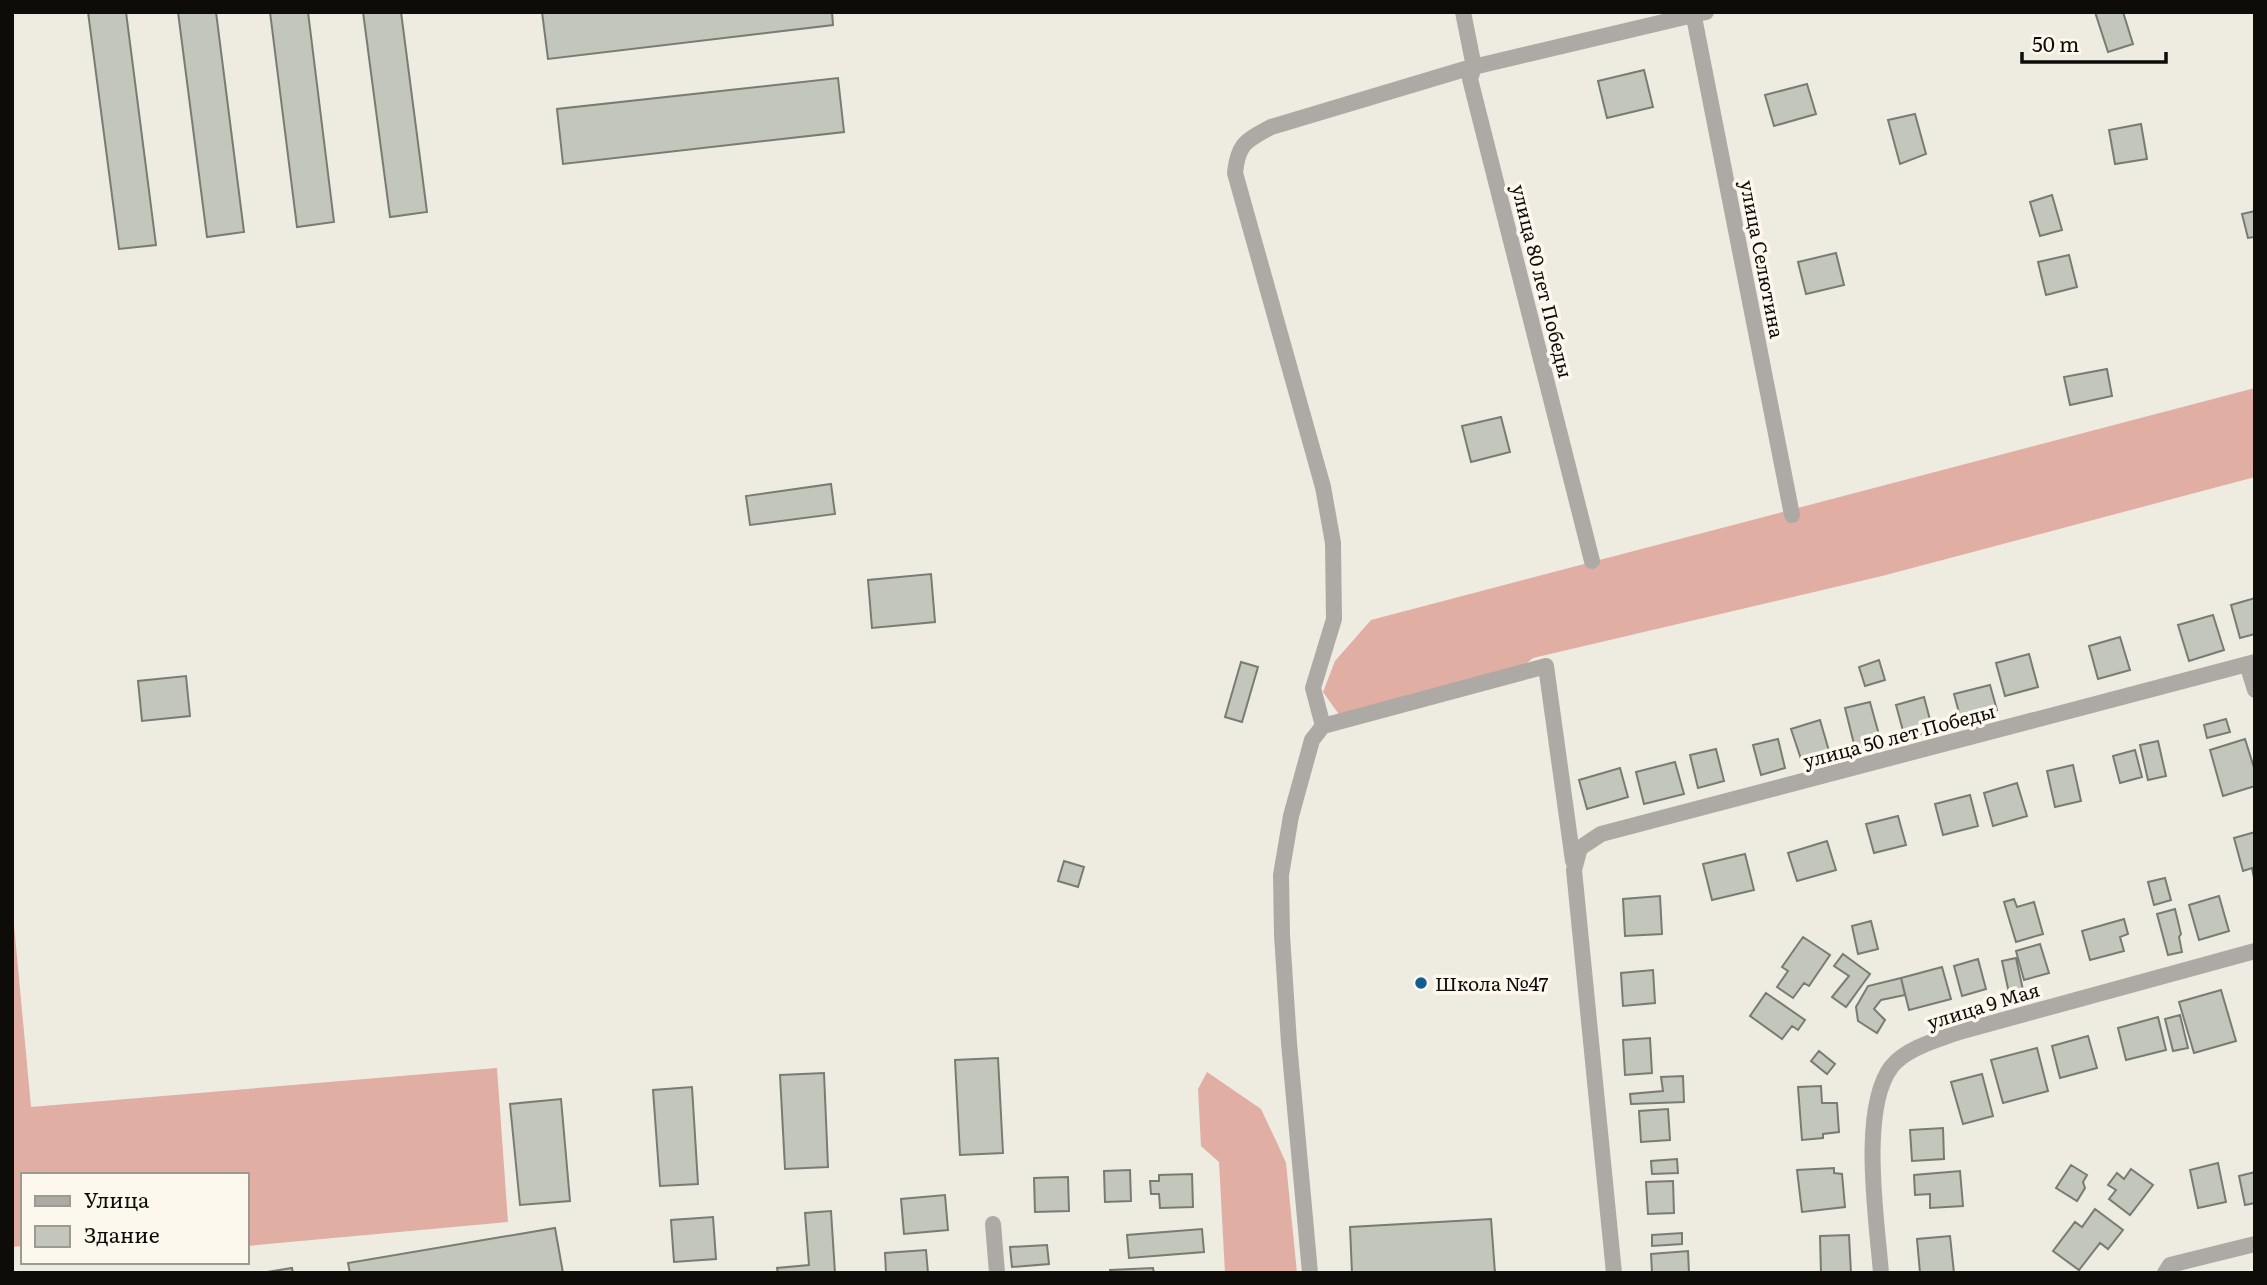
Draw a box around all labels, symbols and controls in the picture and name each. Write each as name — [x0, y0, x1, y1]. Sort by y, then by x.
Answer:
scale bar — [2022, 21, 2166, 65]
text: 50 m — [2032, 27, 2079, 58]
street label: улица Селютина — [1734, 178, 1792, 341]
street label: улица 80 лет Победы — [1505, 181, 1581, 381]
street label: улица 50 лет Победы — [1800, 696, 1998, 774]
place label: Школа №47 — [1435, 969, 1549, 997]
marker: Школа №47 — [1413, 975, 1429, 991]
street label: улица 9 Мая — [1923, 975, 2043, 1035]
legend — [21, 1173, 248, 1264]
text: Улица — [84, 1183, 150, 1214]
text: Здание — [84, 1218, 160, 1249]

